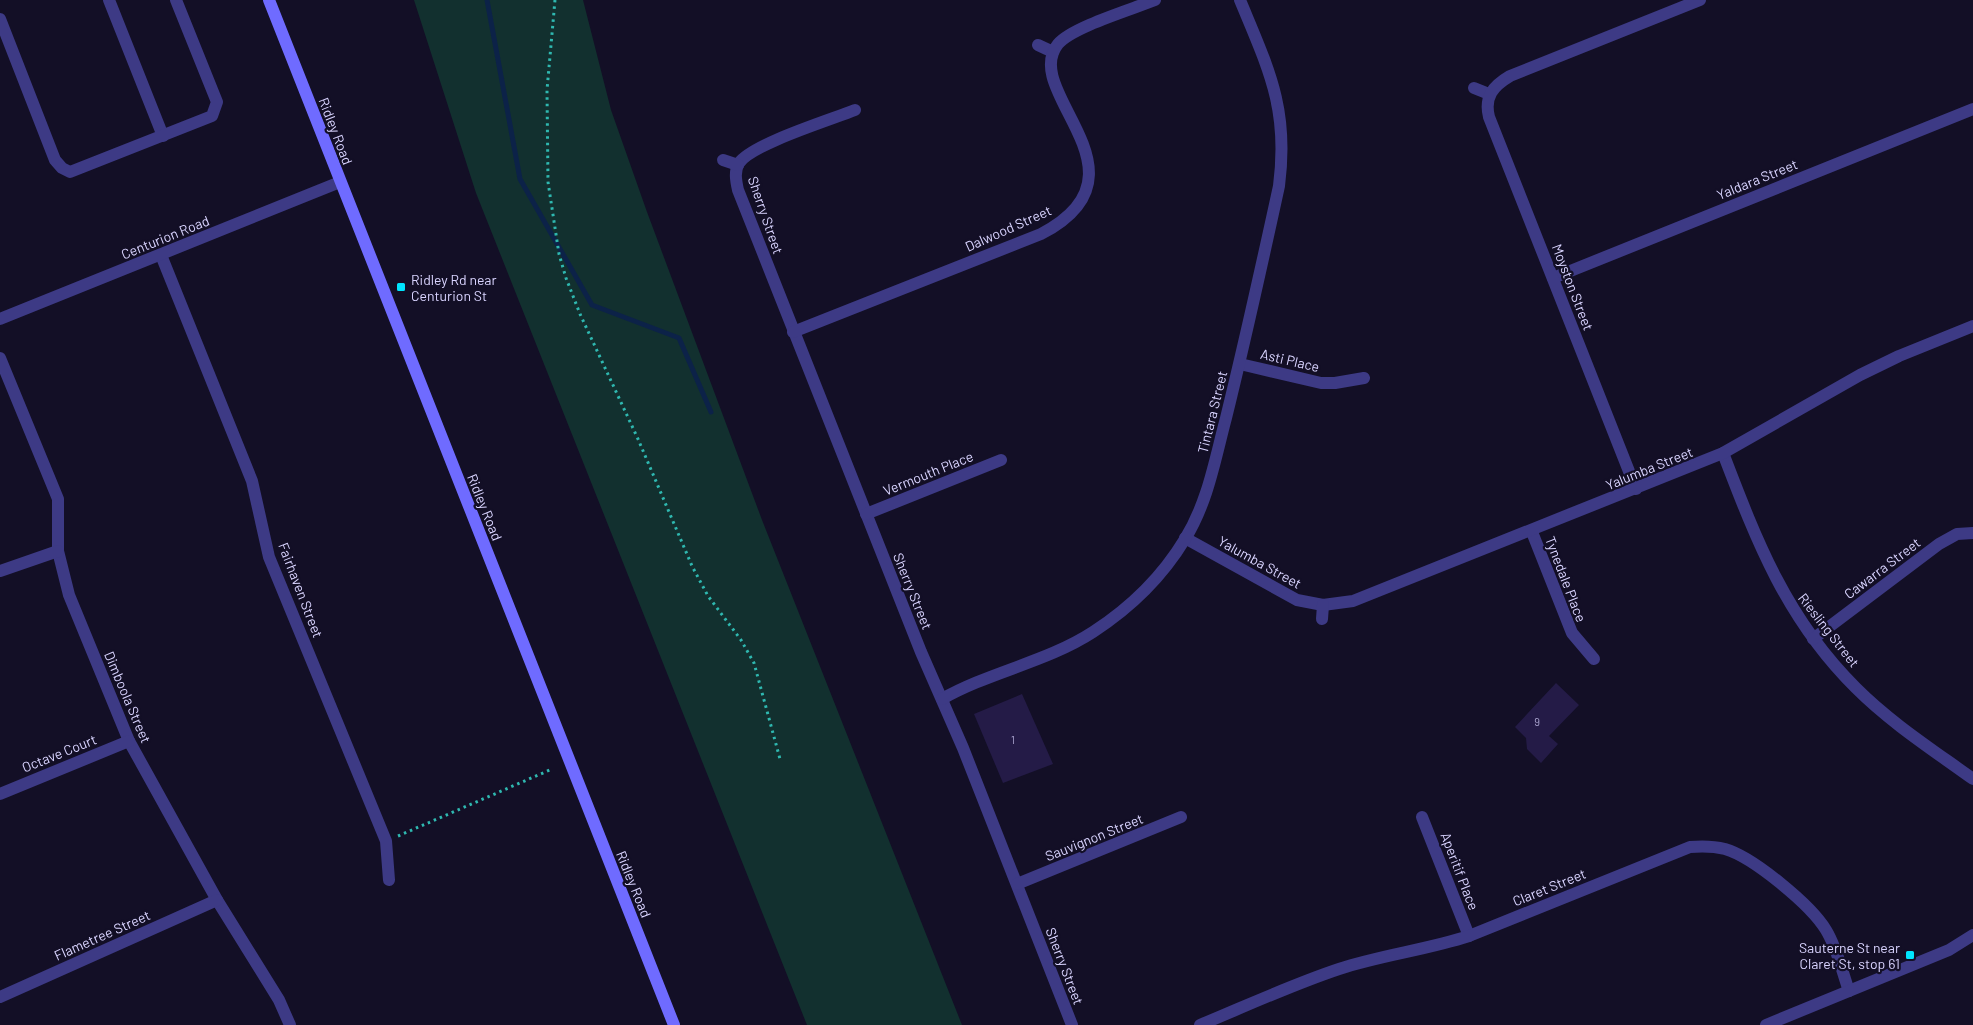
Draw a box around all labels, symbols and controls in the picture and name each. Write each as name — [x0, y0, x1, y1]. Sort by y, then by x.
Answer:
street label: Ridley Road — [315, 95, 357, 167]
street label: Yaldara Street — [1714, 155, 1800, 203]
street label: Sherry Street — [745, 174, 787, 256]
street label: Dalwood Street — [962, 201, 1054, 255]
street label: Centurion Road — [118, 212, 212, 262]
street label: Moyston Street — [1549, 241, 1597, 333]
place label: Ridley Rd near Centurion St — [411, 271, 497, 304]
marker: Ridley Rd near Centurion St — [395, 281, 407, 293]
street label: Asti Place — [1259, 345, 1321, 375]
street label: Tintara Street — [1194, 369, 1230, 455]
street label: Yalumba Street — [1603, 443, 1695, 493]
street label: Vermouth Place — [881, 447, 975, 499]
street label: Ridley Road — [464, 471, 506, 543]
street label: Yalumba Street — [1215, 532, 1305, 592]
street label: Tynedale Place — [1542, 534, 1590, 624]
street label: Cawarra Street — [1841, 534, 1923, 602]
street label: Fairhaven Street — [275, 540, 327, 640]
street label: Sherry Street — [890, 550, 936, 632]
street label: Riesling Street — [1795, 590, 1863, 670]
street label: Dimboola Street — [101, 649, 155, 745]
house number: 9 — [1534, 715, 1540, 728]
street label: Octave Court — [19, 730, 99, 776]
house number: 1 — [1011, 733, 1015, 746]
street label: Sauvignon Street — [1043, 810, 1145, 864]
street label: Aperitif Place — [1437, 830, 1483, 912]
street label: Ridley Road — [613, 848, 655, 920]
street label: Claret Street — [1510, 865, 1588, 909]
street label: Flametree Street — [51, 906, 153, 964]
street label: Sherry Street — [1043, 925, 1087, 1007]
place label: Sauterne St near Claret St, stop 61 — [1799, 939, 1900, 972]
marker: Sauterne St near Claret St, stop 61 — [1904, 949, 1916, 961]

